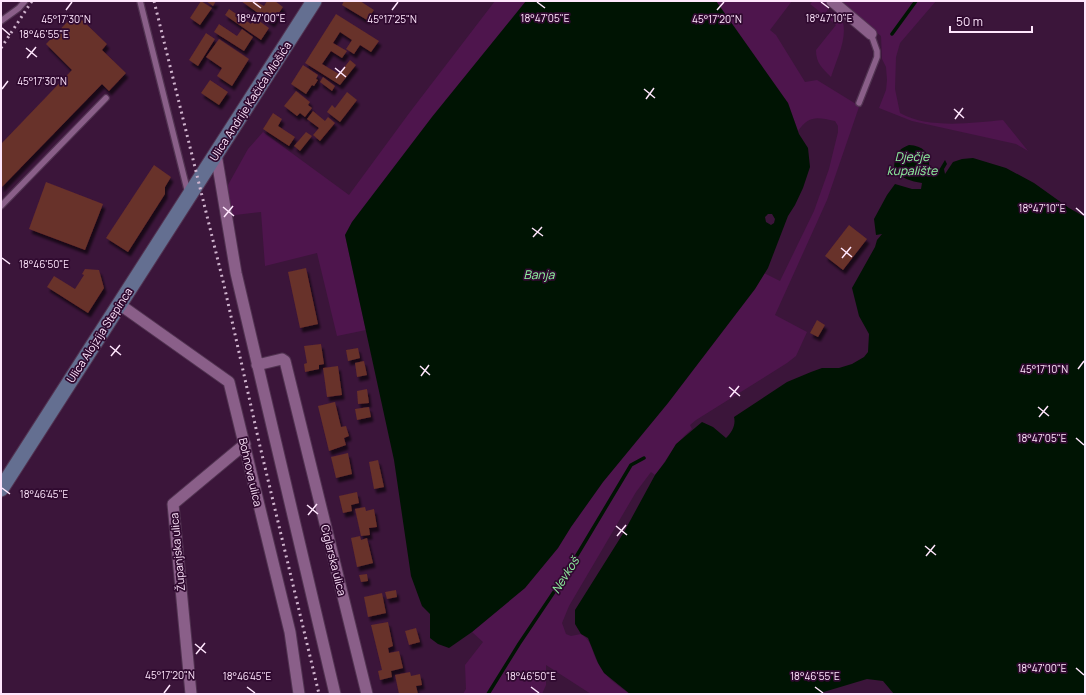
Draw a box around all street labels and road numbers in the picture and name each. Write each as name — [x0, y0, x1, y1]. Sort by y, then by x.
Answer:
street label: Ulica Andrije Kačića Miošića — [206, 38, 294, 164]
street label: Ulica Alojzija Stepinca — [63, 285, 135, 385]
street label: Bohnova ulica — [236, 436, 266, 508]
street label: Županjska ulica — [166, 512, 188, 592]
street label: Ciglarska ulica — [318, 523, 350, 597]

